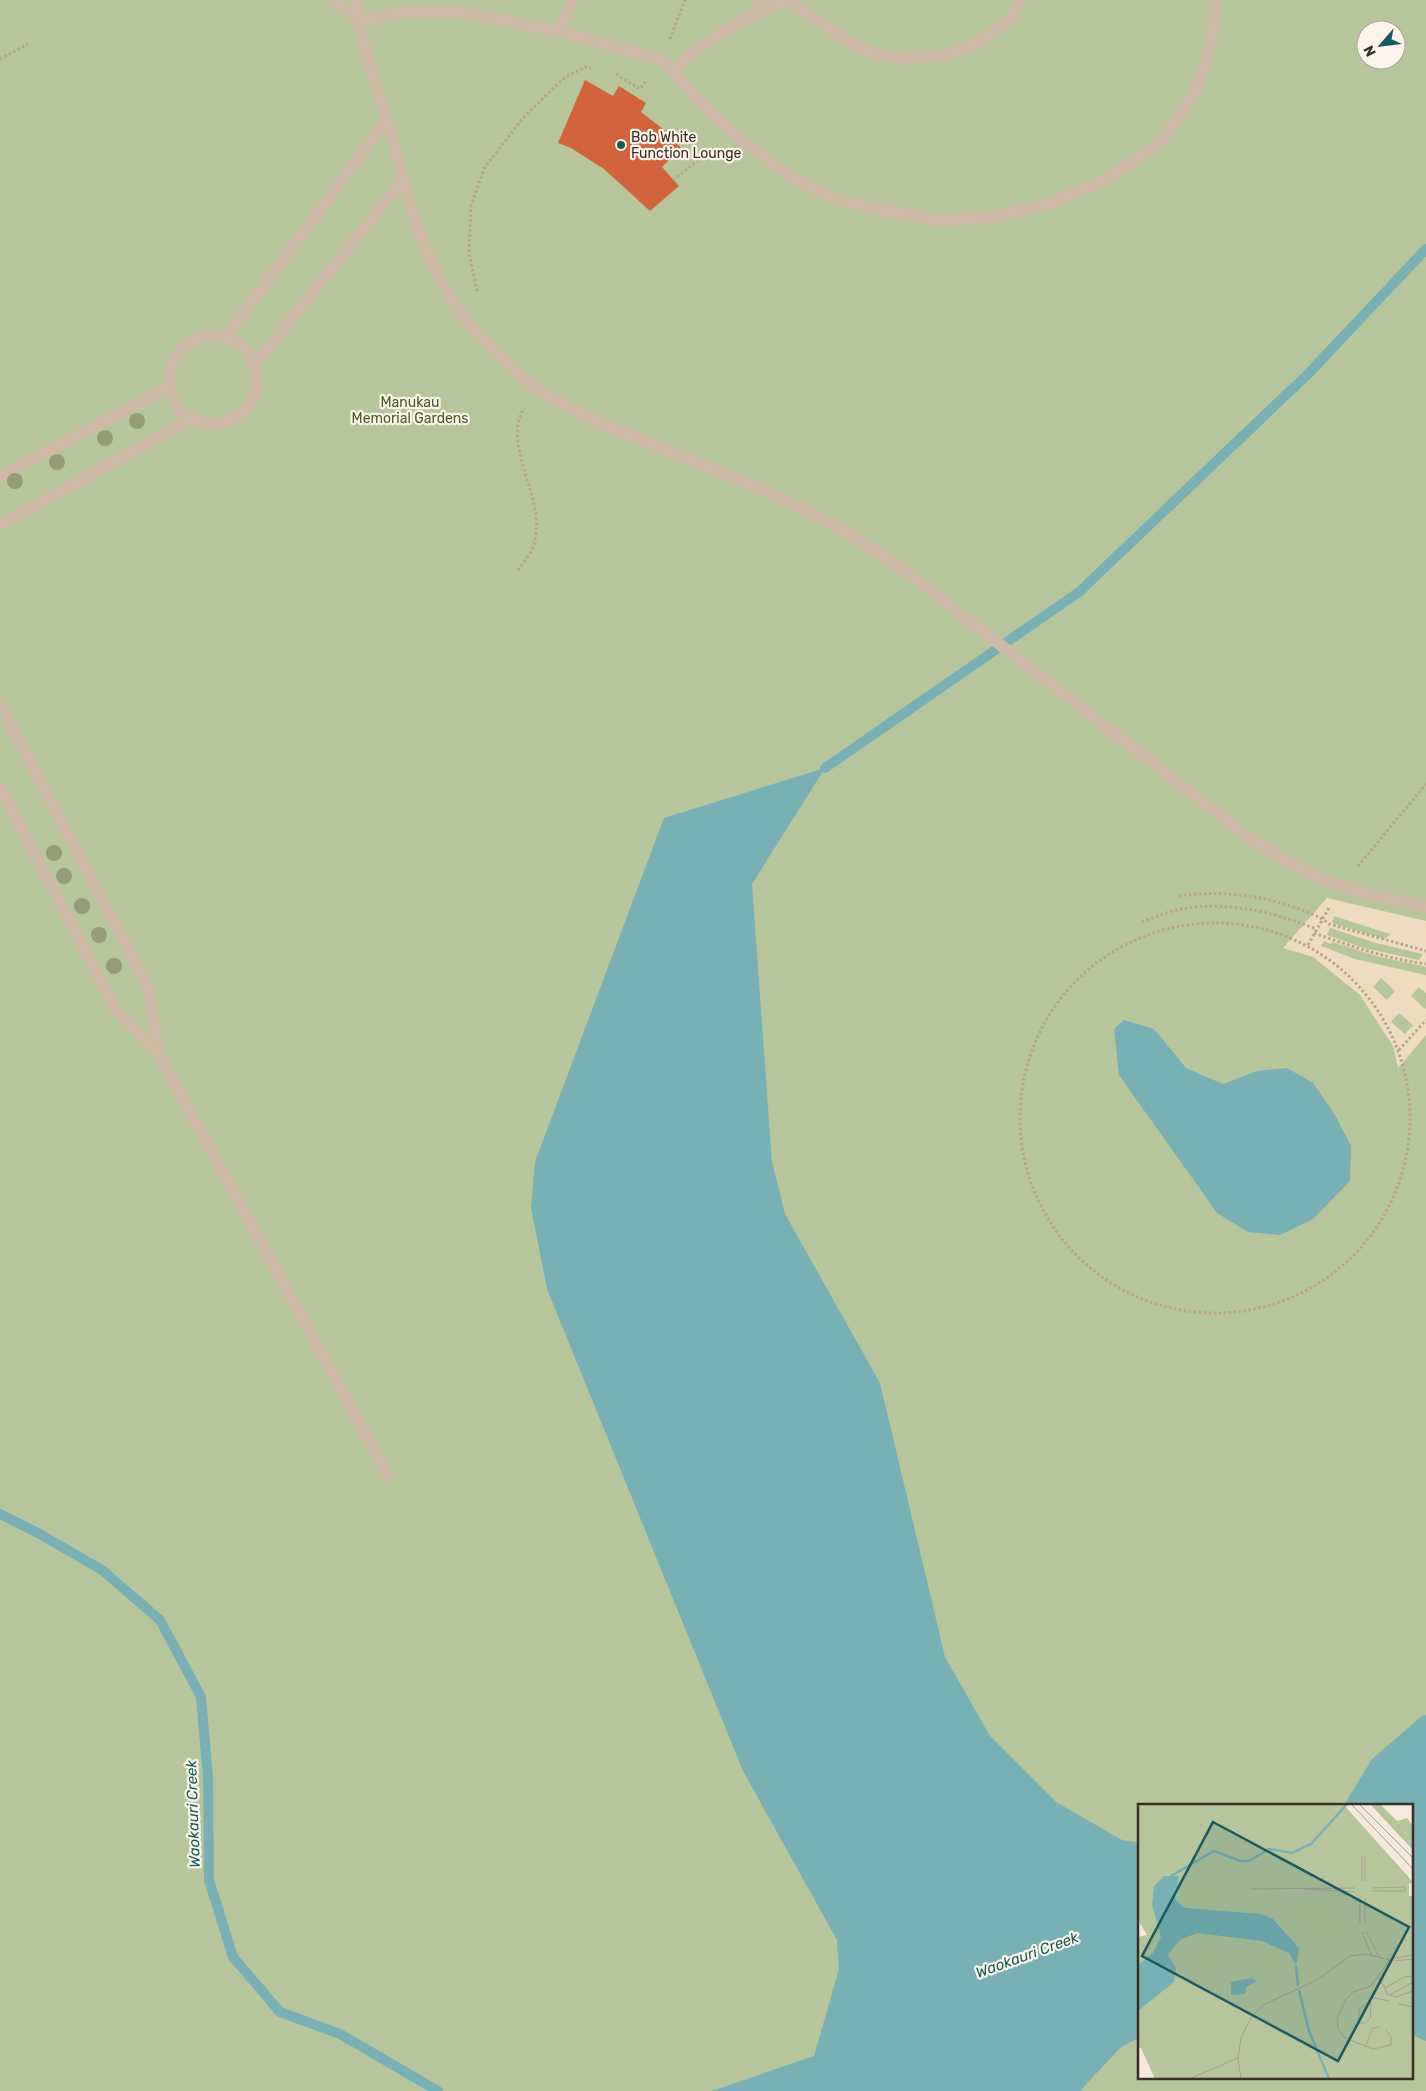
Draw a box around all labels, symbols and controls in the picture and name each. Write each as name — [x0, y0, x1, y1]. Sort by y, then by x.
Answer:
north arrow — [1356, 20, 1406, 70]
text: N — [1360, 42, 1380, 59]
place label: Bob White Function Lounge — [631, 129, 742, 162]
marker: Bob White Function Lounge — [615, 139, 627, 151]
park label: Manukau Memorial Gardens — [352, 394, 468, 427]
water label: Waokauri Creek — [182, 1759, 204, 1868]
inset map — [1138, 1804, 1414, 2078]
water label: Waokauri Creek — [973, 1928, 1081, 1982]

